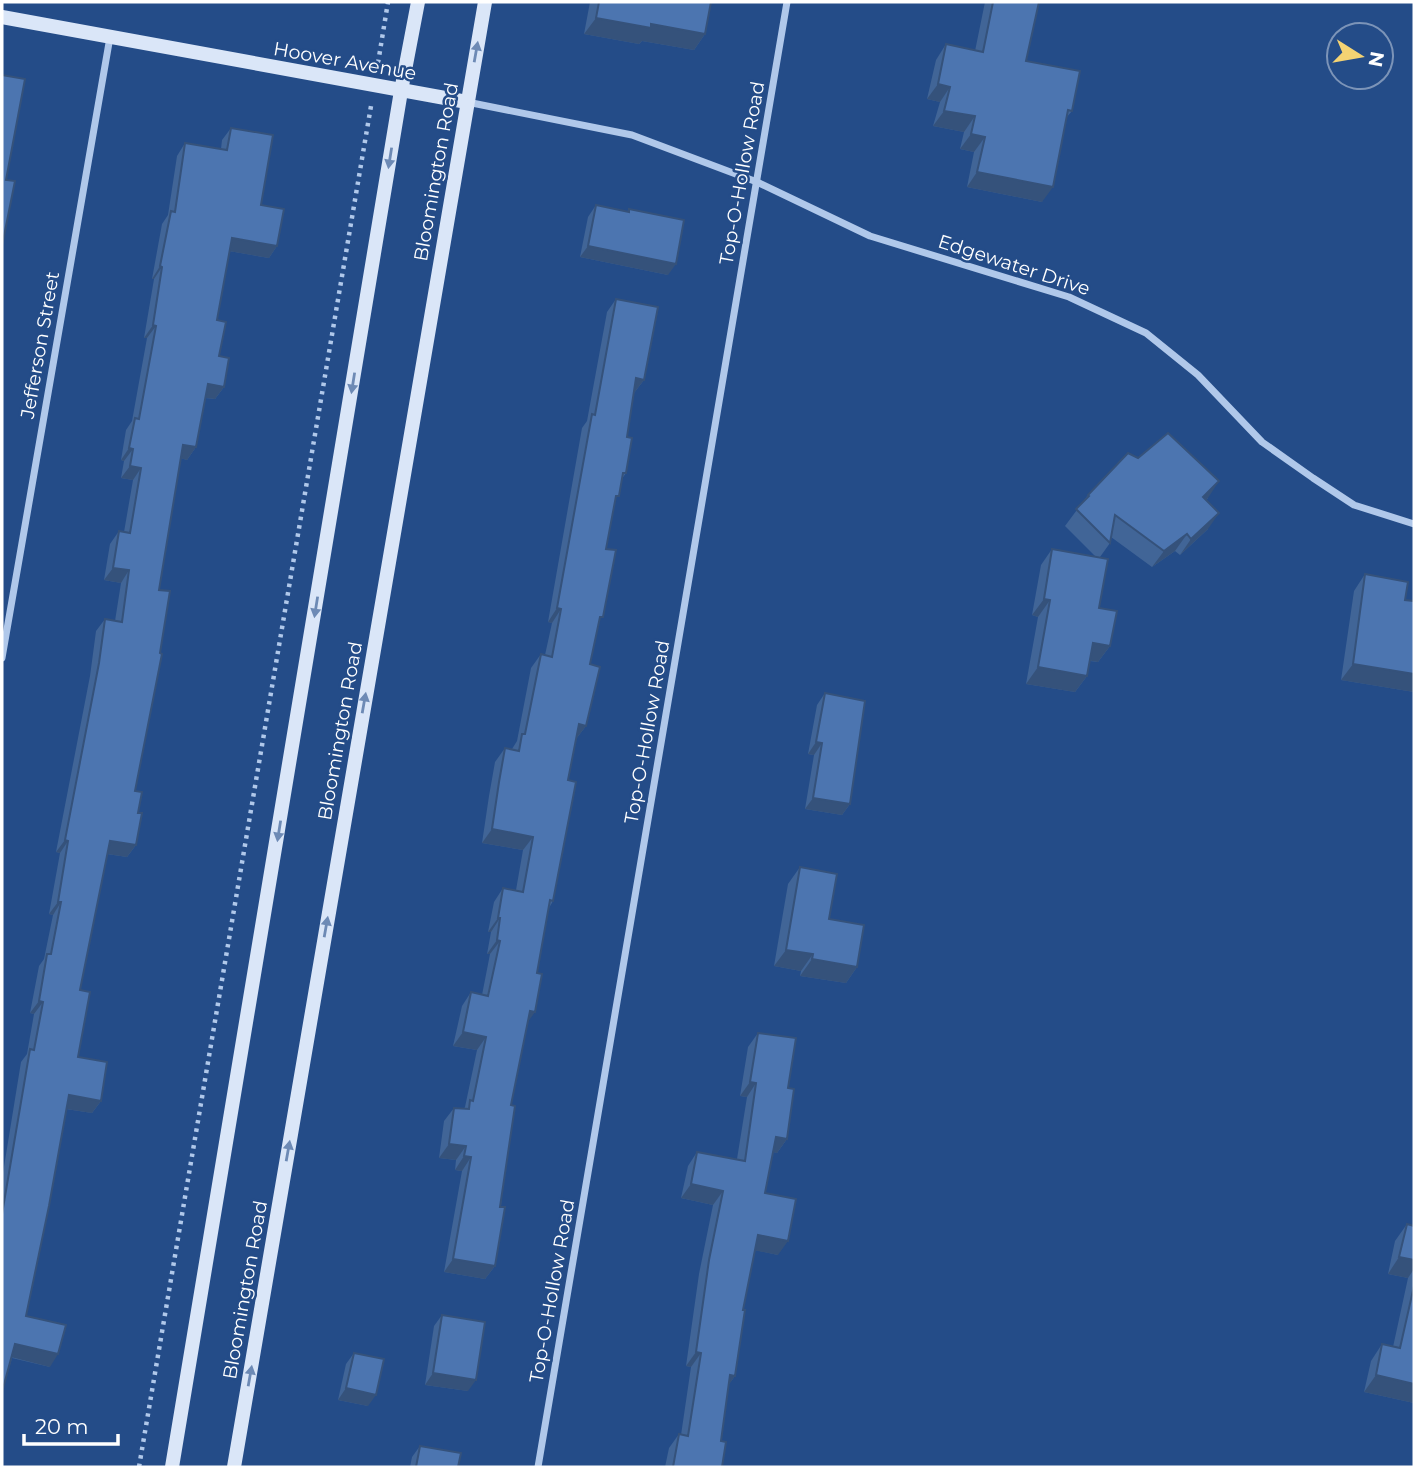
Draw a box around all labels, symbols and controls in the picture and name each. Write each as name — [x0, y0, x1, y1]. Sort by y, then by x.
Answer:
north arrow — [1325, 21, 1395, 91]
street label: Hoover Avenue — [272, 37, 418, 85]
one-way arrow — [471, 41, 482, 63]
text: N — [1363, 49, 1389, 69]
street label: Top-O-Hollow Road — [715, 79, 769, 267]
street label: Bloomington Road — [409, 81, 463, 263]
one-way arrow — [384, 147, 395, 169]
street label: Edgewater Drive — [935, 230, 1093, 300]
street label: Jefferson Street — [16, 269, 64, 421]
one-way arrow — [347, 372, 358, 394]
one-way arrow — [310, 596, 321, 618]
street label: Top-O-Hollow Road — [620, 638, 674, 826]
street label: Bloomington Road — [313, 640, 367, 822]
one-way arrow — [359, 692, 370, 714]
one-way arrow — [273, 821, 284, 843]
one-way arrow — [320, 916, 331, 938]
one-way arrow — [283, 1140, 294, 1162]
street label: Top-O-Hollow Road — [525, 1197, 579, 1385]
street label: Bloomington Road — [218, 1199, 272, 1381]
one-way arrow — [245, 1365, 256, 1387]
scale bar — [24, 1402, 119, 1446]
text: 20 m — [35, 1414, 89, 1439]

